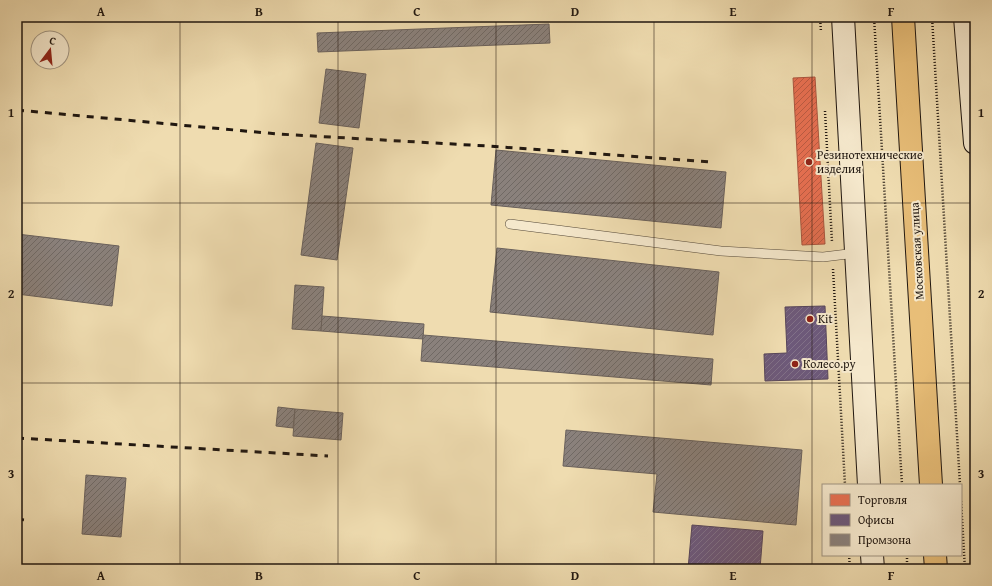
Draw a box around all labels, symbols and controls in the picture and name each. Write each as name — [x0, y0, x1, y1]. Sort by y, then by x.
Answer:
text: A — [97, 2, 106, 21]
text: B — [255, 2, 263, 21]
text: C — [413, 2, 421, 21]
text: D — [571, 2, 579, 21]
text: E — [730, 2, 737, 21]
text: F — [888, 2, 895, 21]
north arrow — [30, 30, 70, 70]
text: С — [48, 32, 58, 49]
text: 1 — [8, 103, 14, 122]
text: 1 — [978, 103, 984, 122]
place label: Резинотехнические изделия — [817, 146, 923, 177]
marker: Резинотехнические изделия — [804, 157, 814, 167]
street label: Московская улица — [905, 202, 928, 300]
text: 2 — [8, 284, 15, 303]
text: 2 — [978, 284, 985, 303]
place label: Kit — [818, 310, 833, 327]
marker: Kit — [805, 314, 815, 324]
place label: Колесо.ру — [803, 355, 856, 372]
marker: Колесо.ру — [790, 359, 800, 369]
text: 3 — [8, 464, 14, 483]
text: 3 — [978, 464, 984, 483]
legend — [822, 484, 962, 556]
text: Торговля — [858, 491, 907, 508]
text: Офисы — [858, 511, 895, 528]
text: Промзона — [858, 531, 911, 548]
text: A — [97, 566, 106, 585]
text: B — [255, 566, 263, 585]
text: C — [413, 566, 421, 585]
text: D — [571, 566, 579, 585]
text: E — [730, 566, 737, 585]
text: F — [888, 566, 895, 585]

